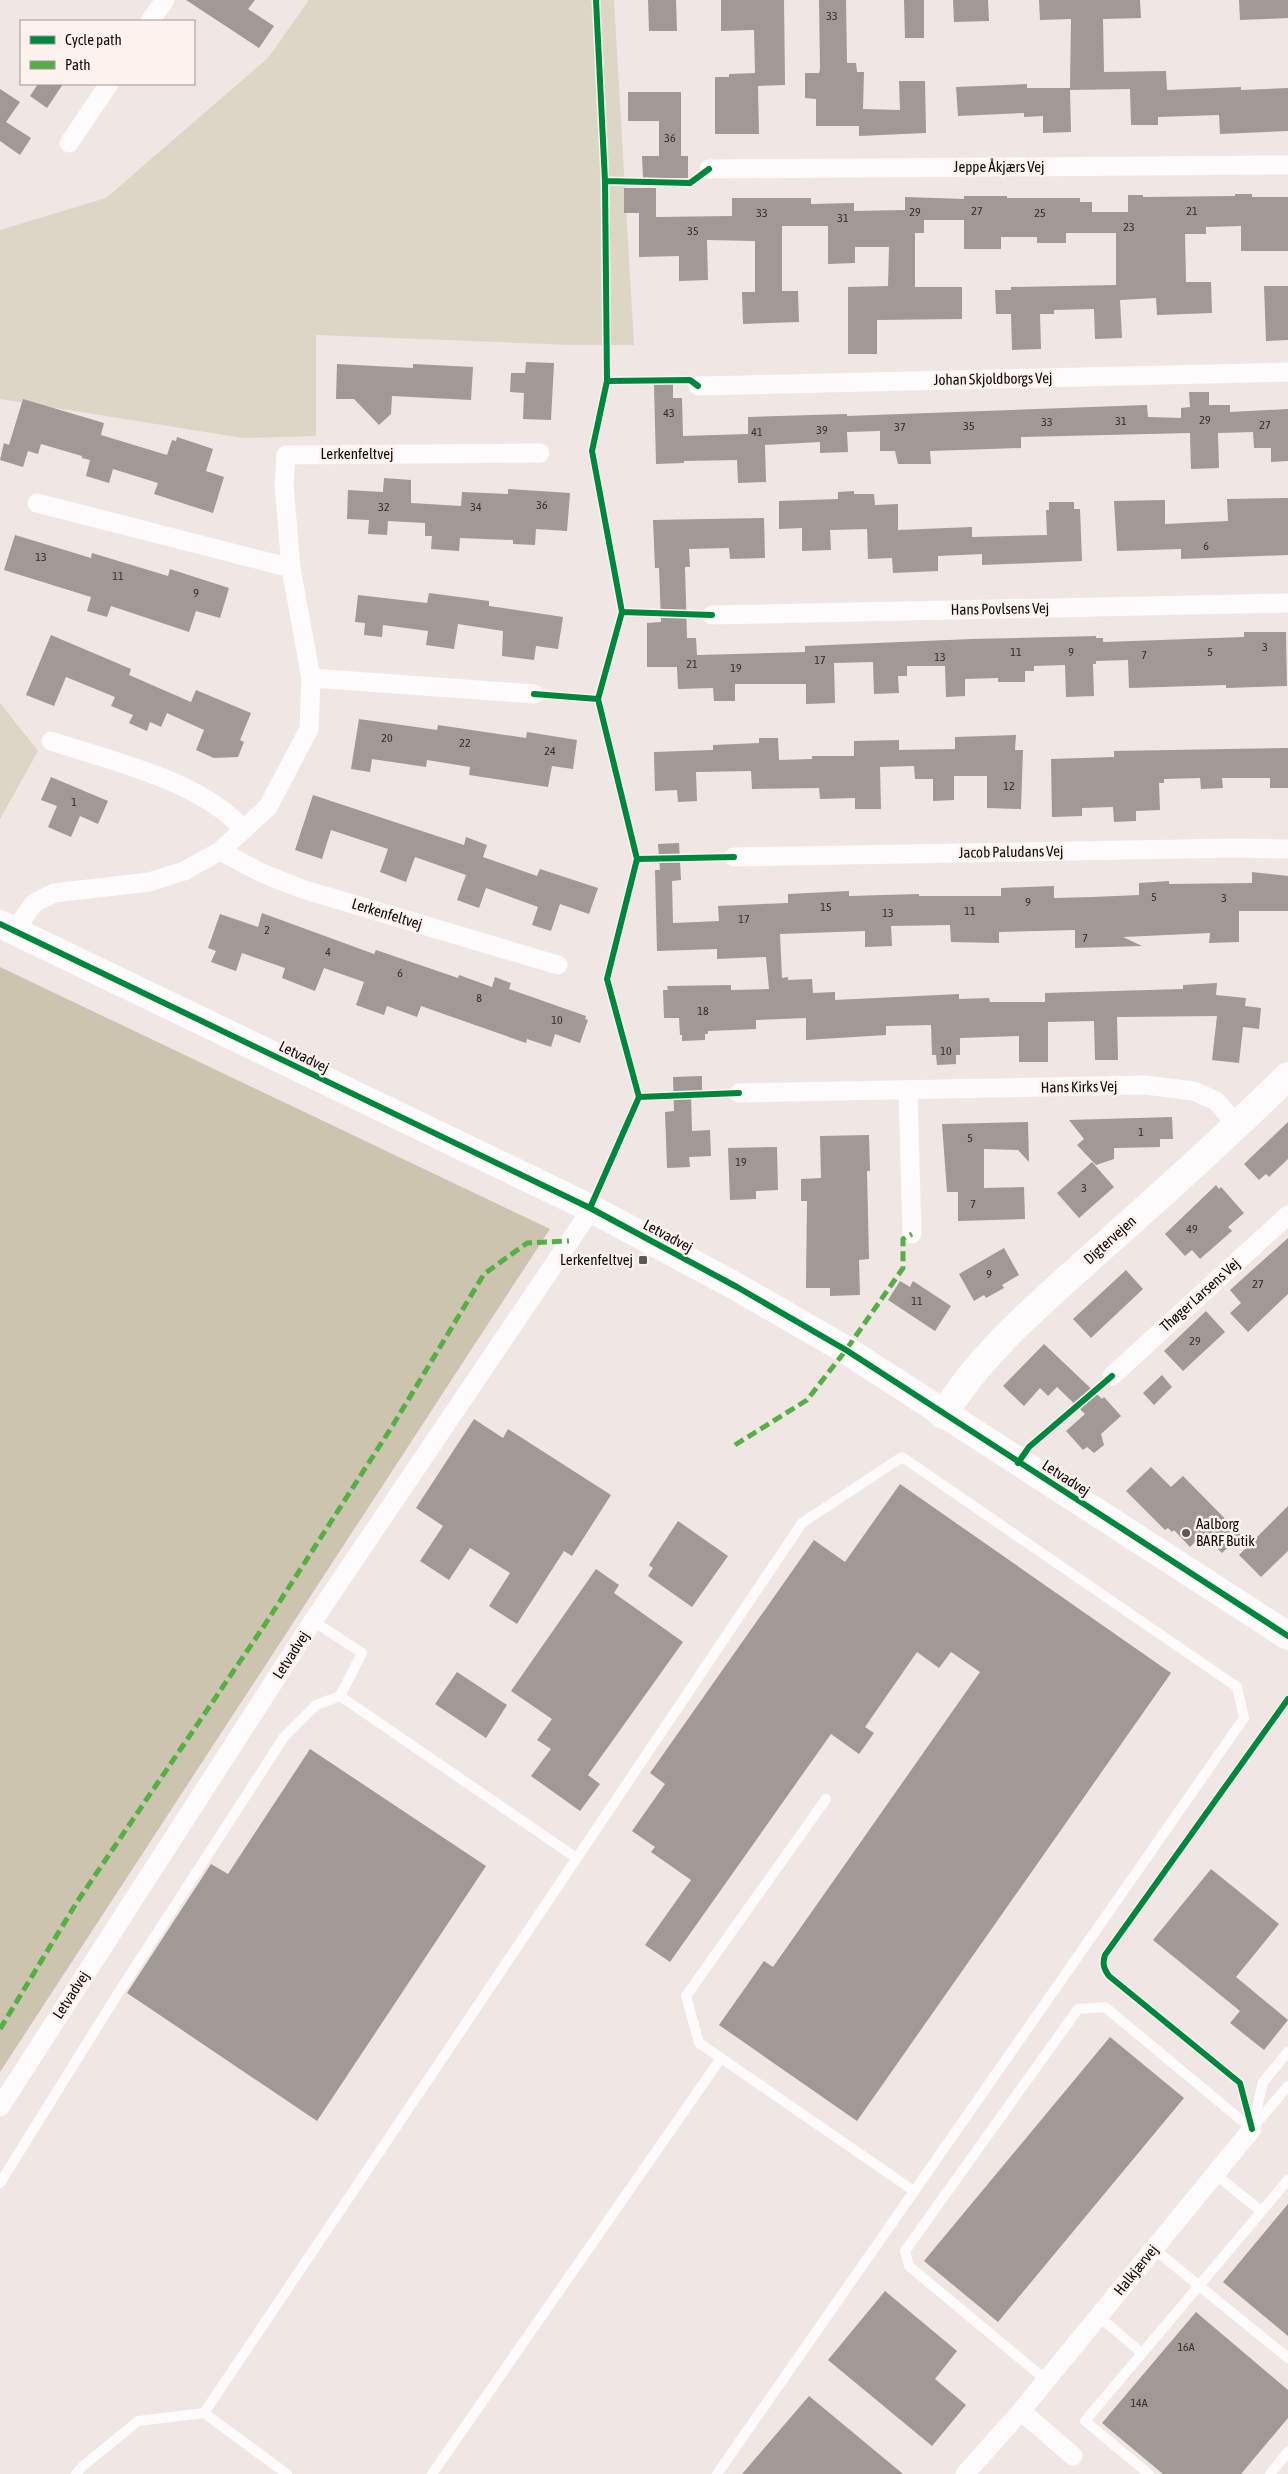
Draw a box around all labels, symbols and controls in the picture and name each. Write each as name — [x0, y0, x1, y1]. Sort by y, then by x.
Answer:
house number: 33 — [826, 9, 838, 23]
legend — [20, 20, 195, 85]
text: Cycle path — [65, 31, 122, 48]
text: Path — [65, 56, 91, 73]
house number: 36 — [664, 131, 676, 145]
street label: Jeppe Åkjærs Vej — [954, 158, 1044, 175]
house number: 27 — [971, 204, 983, 218]
house number: 21 — [1186, 204, 1198, 218]
house number: 29 — [909, 205, 921, 219]
house number: 33 — [756, 206, 768, 220]
house number: 25 — [1034, 206, 1046, 220]
house number: 31 — [837, 211, 849, 225]
house number: 23 — [1123, 220, 1135, 234]
house number: 35 — [687, 224, 699, 238]
street label: Johan Skjoldborgs Vej — [933, 369, 1053, 388]
house number: 43 — [663, 406, 675, 420]
house number: 29 — [1199, 413, 1211, 427]
house number: 31 — [1115, 414, 1127, 428]
house number: 33 — [1041, 415, 1053, 429]
house number: 27 — [1259, 418, 1271, 432]
house number: 35 — [963, 419, 975, 433]
house number: 37 — [894, 420, 906, 434]
house number: 39 — [816, 423, 828, 437]
house number: 41 — [751, 425, 763, 439]
street label: Lerkenfeltvej — [321, 445, 393, 462]
house number: 36 — [536, 498, 548, 512]
house number: 32 — [378, 500, 390, 514]
house number: 34 — [470, 500, 482, 514]
house number: 6 — [1203, 539, 1209, 553]
house number: 13 — [35, 550, 47, 564]
house number: 11 — [112, 569, 124, 583]
house number: 9 — [193, 586, 199, 600]
street label: Hans Povlsens Vej — [951, 599, 1049, 618]
house number: 3 — [1262, 640, 1268, 654]
house number: 11 — [1010, 645, 1022, 659]
house number: 9 — [1068, 645, 1074, 659]
house number: 5 — [1207, 645, 1213, 659]
house number: 7 — [1141, 648, 1147, 662]
house number: 13 — [934, 650, 946, 664]
house number: 17 — [814, 653, 826, 667]
house number: 21 — [686, 657, 698, 671]
house number: 19 — [730, 661, 742, 675]
house number: 20 — [381, 731, 393, 745]
house number: 22 — [459, 736, 471, 750]
house number: 24 — [544, 744, 556, 758]
house number: 12 — [1003, 779, 1015, 793]
house number: 1 — [71, 795, 77, 809]
street label: Jacob Paludans Vej — [959, 842, 1063, 861]
house number: 5 — [1151, 890, 1157, 904]
house number: 3 — [1221, 891, 1227, 905]
street label: Lerkenfeltvej — [350, 895, 425, 932]
house number: 9 — [1025, 895, 1031, 909]
house number: 15 — [820, 900, 832, 914]
house number: 11 — [964, 904, 976, 918]
house number: 13 — [882, 906, 894, 920]
house number: 17 — [738, 912, 750, 926]
house number: 2 — [264, 923, 270, 937]
house number: 7 — [1082, 931, 1088, 945]
house number: 4 — [325, 945, 331, 959]
house number: 6 — [397, 966, 403, 980]
house number: 8 — [476, 991, 482, 1005]
house number: 18 — [697, 1004, 709, 1018]
house number: 10 — [551, 1013, 563, 1027]
street label: Letvadvej — [277, 1037, 332, 1076]
house number: 10 — [940, 1044, 952, 1058]
street label: Hans Kirks Vej — [1041, 1077, 1117, 1096]
house number: 1 — [1138, 1125, 1144, 1139]
house number: 5 — [967, 1131, 973, 1145]
house number: 19 — [735, 1155, 747, 1169]
house number: 3 — [1081, 1181, 1087, 1195]
house number: 7 — [970, 1197, 976, 1211]
street label: Digtervejen — [1080, 1212, 1139, 1267]
street label: Letvadvej — [641, 1216, 696, 1256]
house number: 49 — [1186, 1222, 1198, 1236]
place label: Lerkenfeltvej — [560, 1251, 633, 1268]
marker: Lerkenfeltvej — [637, 1254, 649, 1266]
street label: Thøger Larsens Vej — [1156, 1254, 1243, 1335]
house number: 9 — [986, 1267, 992, 1281]
house number: 27 — [1252, 1277, 1264, 1291]
house number: 11 — [911, 1294, 923, 1308]
house number: 29 — [1189, 1334, 1201, 1348]
street label: Letvadvej — [1039, 1456, 1093, 1499]
place label: Aalborg BARF Butik — [1196, 1515, 1255, 1549]
marker: Aalborg BARF Butik — [1180, 1527, 1192, 1539]
street label: Letvadvej — [269, 1628, 312, 1682]
street label: Letvadvej — [49, 1968, 92, 2022]
street label: Halkjærvej — [1110, 2241, 1161, 2298]
house number: 16A — [1177, 2340, 1195, 2354]
house number: 14A — [1130, 2396, 1148, 2410]

